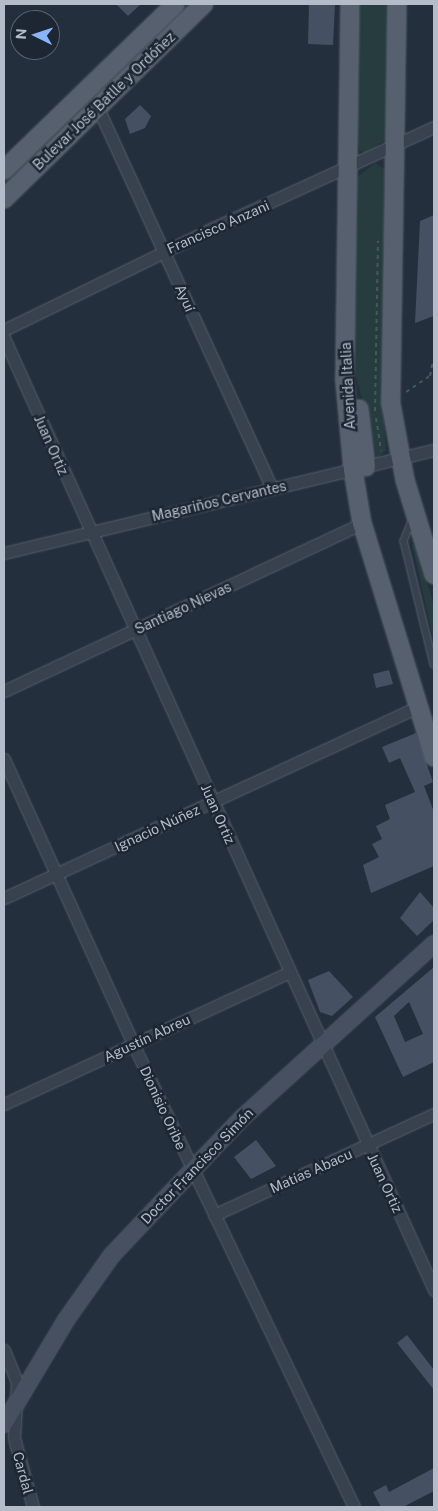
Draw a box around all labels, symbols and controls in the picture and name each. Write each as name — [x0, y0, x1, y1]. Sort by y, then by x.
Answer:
north arrow — [10, 10, 60, 60]
text: N — [13, 28, 29, 40]
street label: Bulevar José Batlle y Ordóñez — [29, 29, 179, 173]
street label: Francisco Anzani — [164, 197, 272, 257]
street label: Ayuí — [172, 282, 198, 314]
street label: Avenida Italia — [337, 342, 359, 430]
street label: Juan Ortiz — [30, 412, 72, 478]
street label: Magariños Cervantes — [150, 477, 288, 525]
street label: Santiago Nievas — [132, 578, 234, 638]
street label: Juan Ortiz — [197, 781, 239, 847]
street label: Ignacio Núñez — [112, 801, 202, 855]
street label: Agustín Abreu — [101, 1011, 193, 1065]
street label: Dionisio Oribe — [136, 1064, 190, 1152]
street label: Doctor Francisco Simón — [137, 1105, 257, 1227]
street label: Matías Abacu — [267, 1145, 355, 1197]
street label: Juan Ortiz — [364, 1151, 406, 1215]
street label: Cardal — [9, 1450, 37, 1496]

